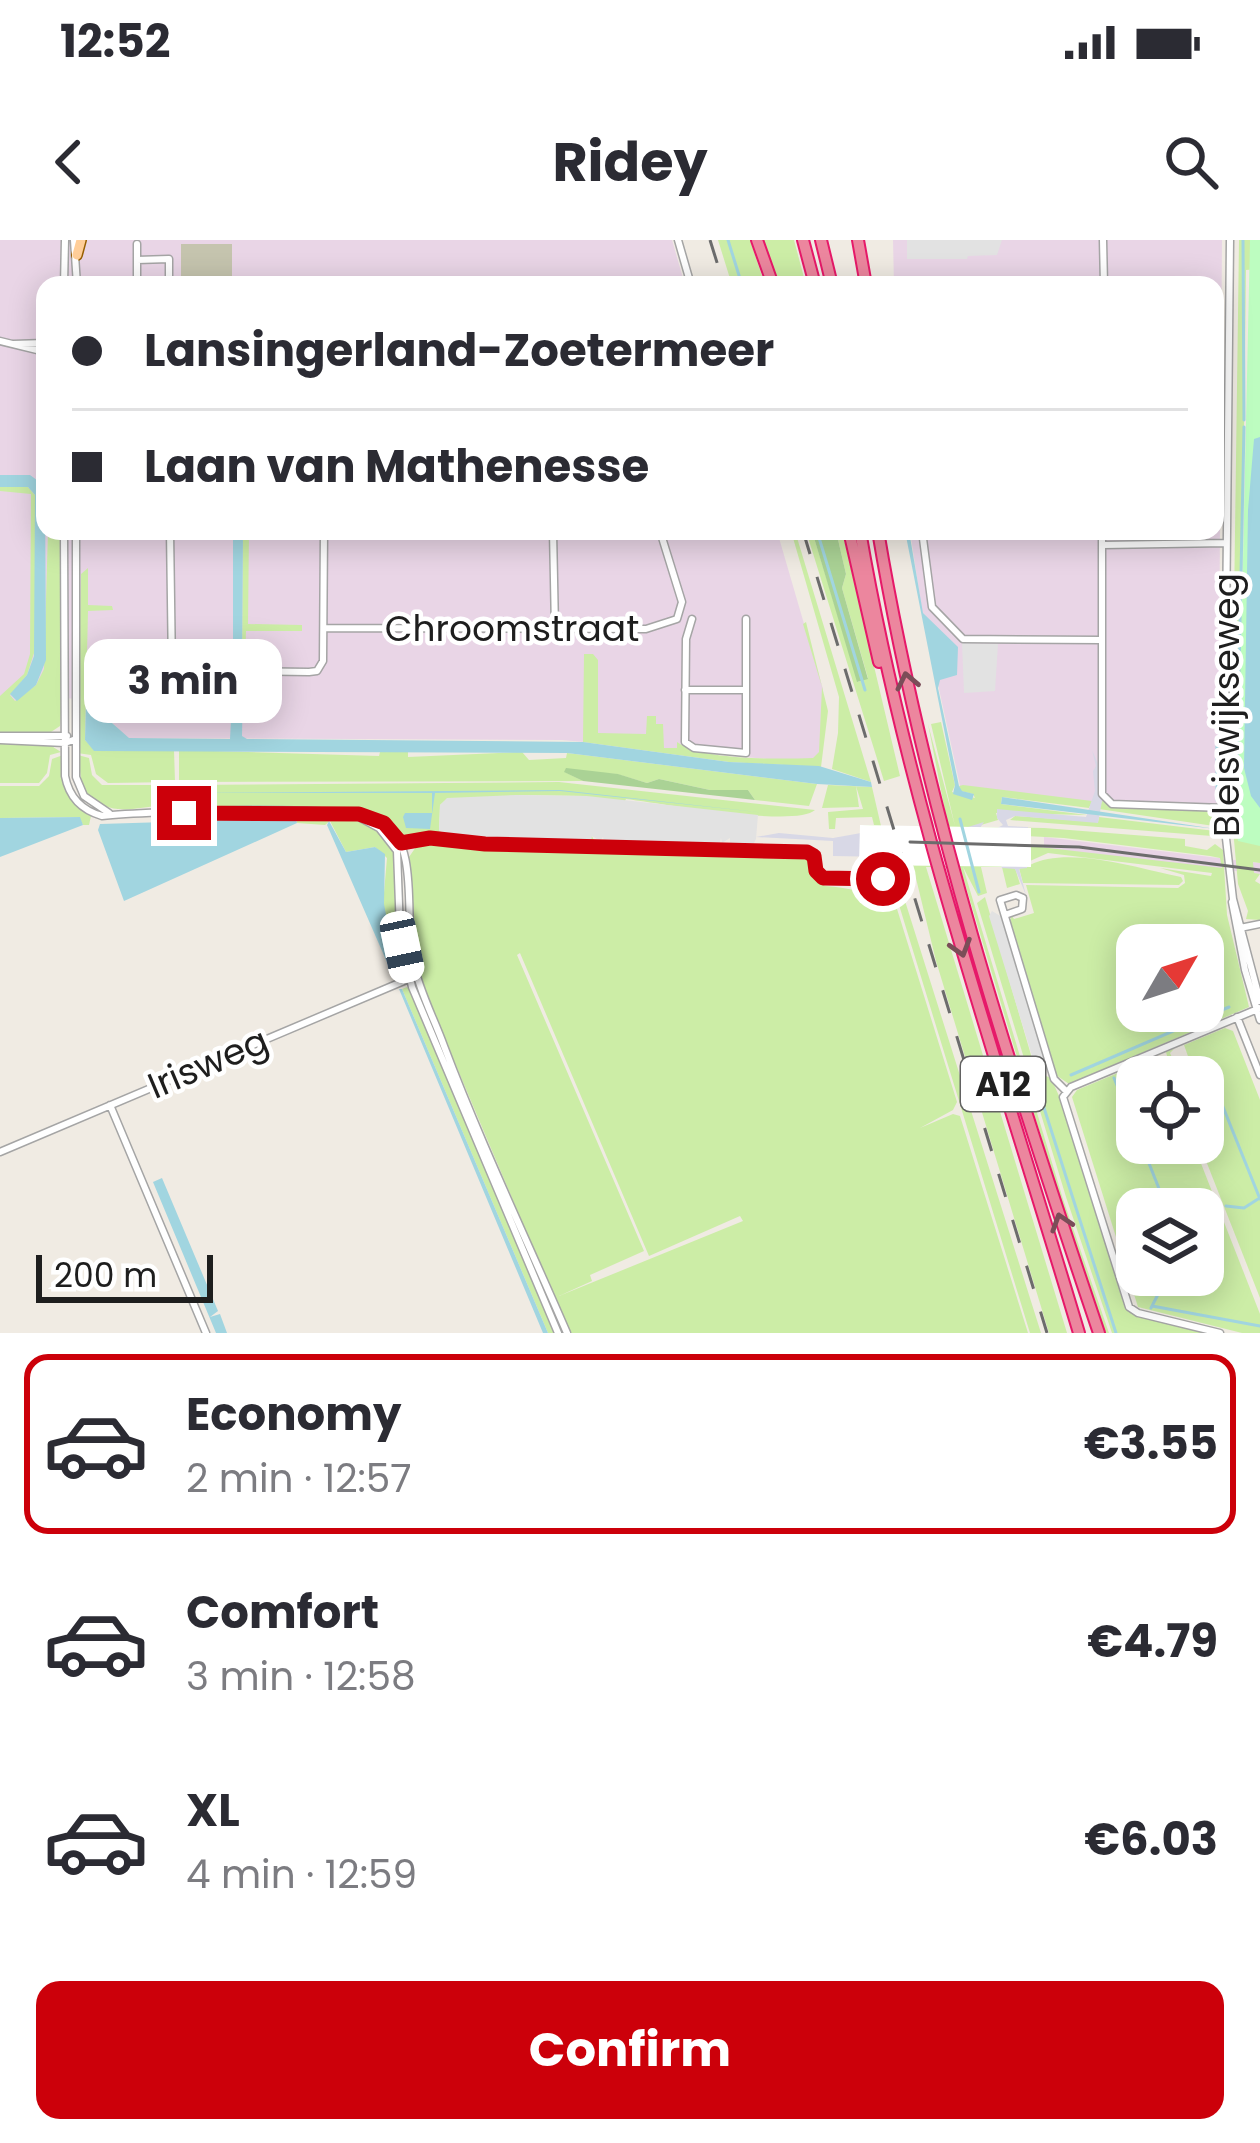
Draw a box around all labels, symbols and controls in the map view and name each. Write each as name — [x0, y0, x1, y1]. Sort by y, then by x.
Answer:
text: 12:52 — [60, 10, 170, 73]
text: Ridey — [552, 124, 708, 200]
icon: back — [36, 129, 102, 195]
icon: search — [1158, 129, 1224, 195]
text: Lansingerland-Zoetermeer — [144, 319, 774, 382]
text: Laan van Mathenesse — [144, 435, 649, 498]
street label: Bleiswijkseweg — [1201, 573, 1252, 837]
street label: Chroomstraat — [385, 603, 639, 654]
callout: 3 min — [85, 639, 283, 723]
text: 3 min — [128, 653, 238, 708]
one-way arrow — [895, 671, 920, 691]
route end — [157, 786, 211, 840]
route start — [856, 852, 910, 906]
car — [377, 908, 427, 986]
north arrow — [1116, 924, 1224, 1032]
map controls — [1116, 924, 1224, 1296]
one-way arrow — [947, 937, 972, 958]
street label: Irisweg — [140, 1015, 276, 1111]
button: locate — [1116, 1056, 1224, 1164]
road number: A12 — [961, 1057, 1045, 1111]
button: layers — [1116, 1188, 1224, 1296]
one-way arrow — [1051, 1212, 1076, 1233]
scale bar — [36, 1249, 213, 1302]
text: 200 m — [54, 1252, 157, 1299]
text: Economy — [186, 1383, 401, 1446]
icon: car — [42, 1390, 150, 1498]
text: €3.55 — [1084, 1412, 1218, 1475]
text: 2 min · 12:57 — [186, 1451, 412, 1506]
text: Comfort — [186, 1581, 379, 1644]
icon: car — [42, 1588, 150, 1696]
text: €4.79 — [1087, 1610, 1218, 1673]
text: 3 min · 12:58 — [186, 1649, 416, 1704]
text: XL — [186, 1779, 240, 1842]
icon: car — [42, 1786, 150, 1894]
text: €6.03 — [1084, 1808, 1218, 1871]
text: 4 min · 12:59 — [186, 1847, 417, 1902]
button: Confirm — [36, 1981, 1224, 2119]

